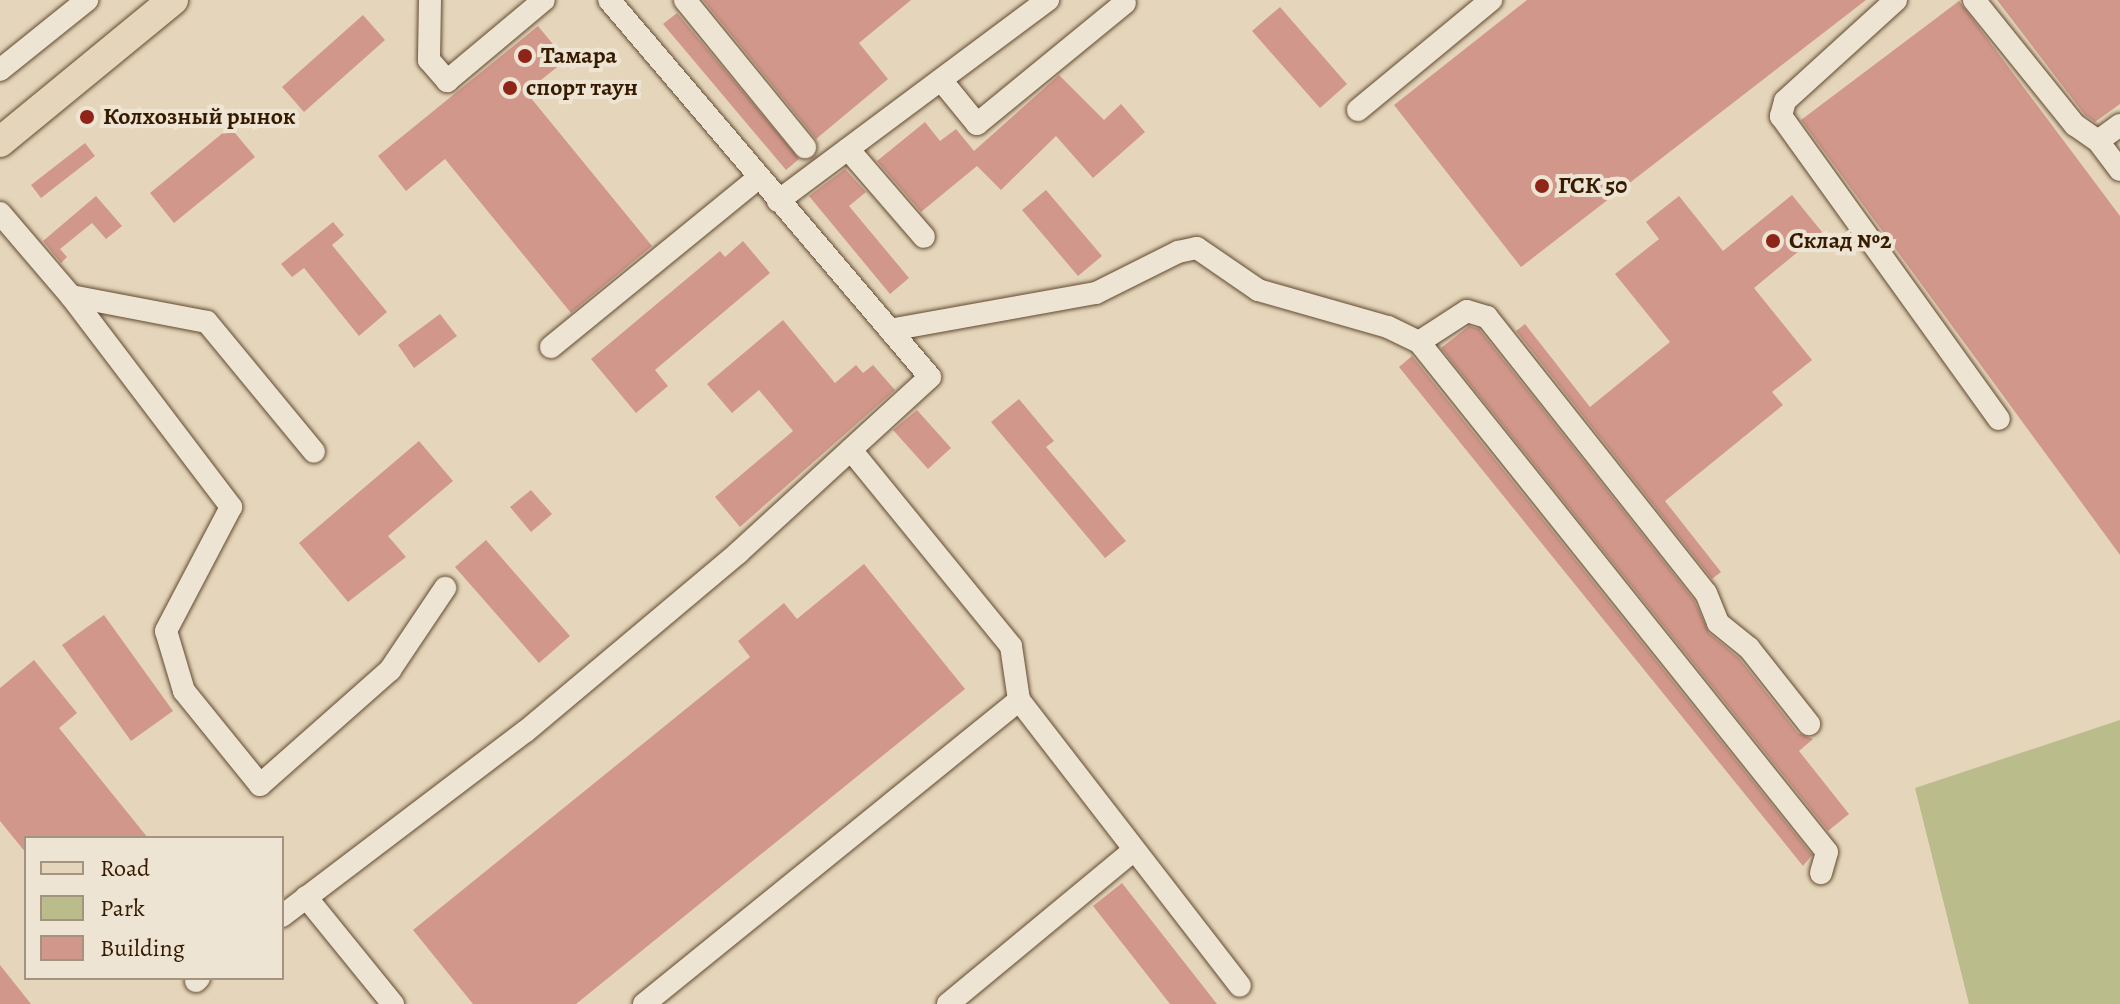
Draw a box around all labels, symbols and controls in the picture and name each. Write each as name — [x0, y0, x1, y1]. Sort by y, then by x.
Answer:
place label: Тамара — [541, 42, 617, 70]
marker: Тамара — [516, 47, 534, 65]
place label: спорт таун — [526, 74, 638, 102]
marker: спорт таун — [501, 79, 519, 97]
place label: Колхозный рынок — [103, 103, 296, 131]
marker: Колхозный рынок — [78, 108, 96, 126]
place label: ГСК 50 — [1558, 172, 1627, 200]
marker: ГСК 50 — [1533, 177, 1551, 195]
place label: Склад №2 — [1789, 227, 1892, 255]
marker: Склад №2 — [1764, 232, 1782, 250]
legend — [24, 836, 284, 980]
text: Road — [100, 852, 150, 884]
text: Park — [100, 892, 145, 924]
text: Building — [100, 932, 185, 964]

